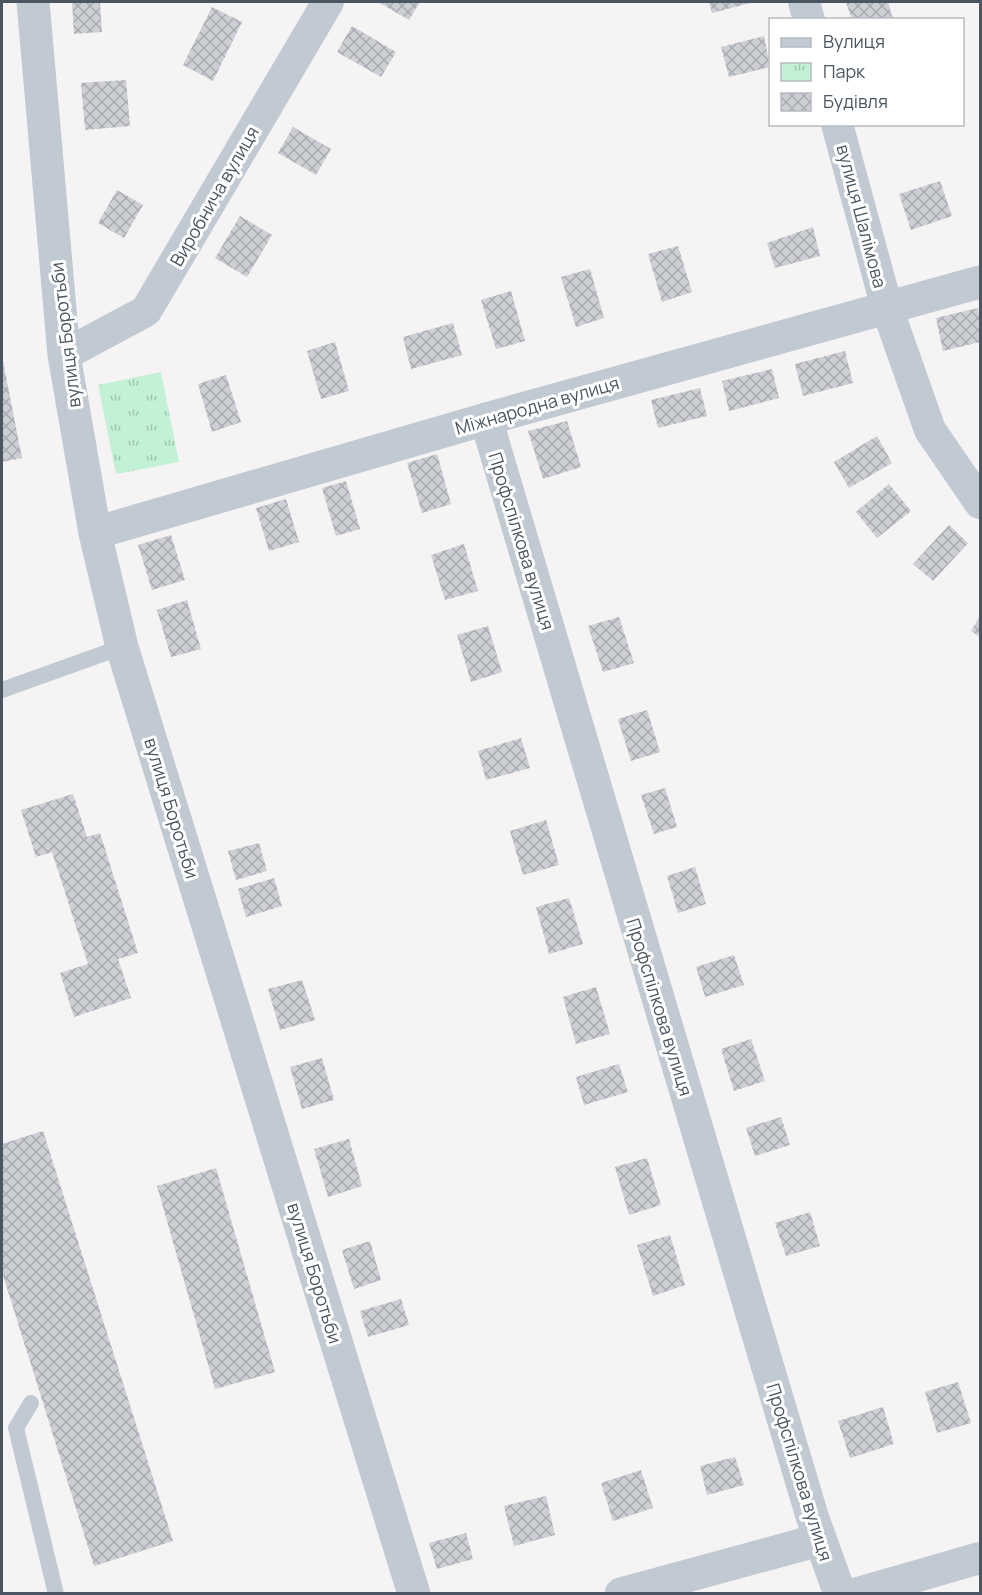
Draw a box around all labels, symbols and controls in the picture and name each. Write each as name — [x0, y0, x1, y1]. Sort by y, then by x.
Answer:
legend — [769, 18, 964, 126]
text: Вулиця — [823, 29, 885, 53]
text: Парк — [823, 59, 866, 83]
text: Будівля — [823, 89, 888, 113]
street label: Виробнича вулиця — [164, 122, 264, 270]
street label: вулиця Шалімова — [831, 142, 893, 290]
street label: вулиця Боротьби — [44, 261, 86, 409]
street label: Міжнародна вулиця — [452, 370, 622, 440]
street label: Профспілкова вулиця — [484, 449, 560, 633]
street label: вулиця Боротьби — [139, 735, 205, 881]
street label: Профспілкова вулиця — [622, 915, 698, 1099]
street label: вулиця Боротьби — [282, 1200, 348, 1346]
street label: Профспілкова вулиця — [762, 1380, 838, 1564]

